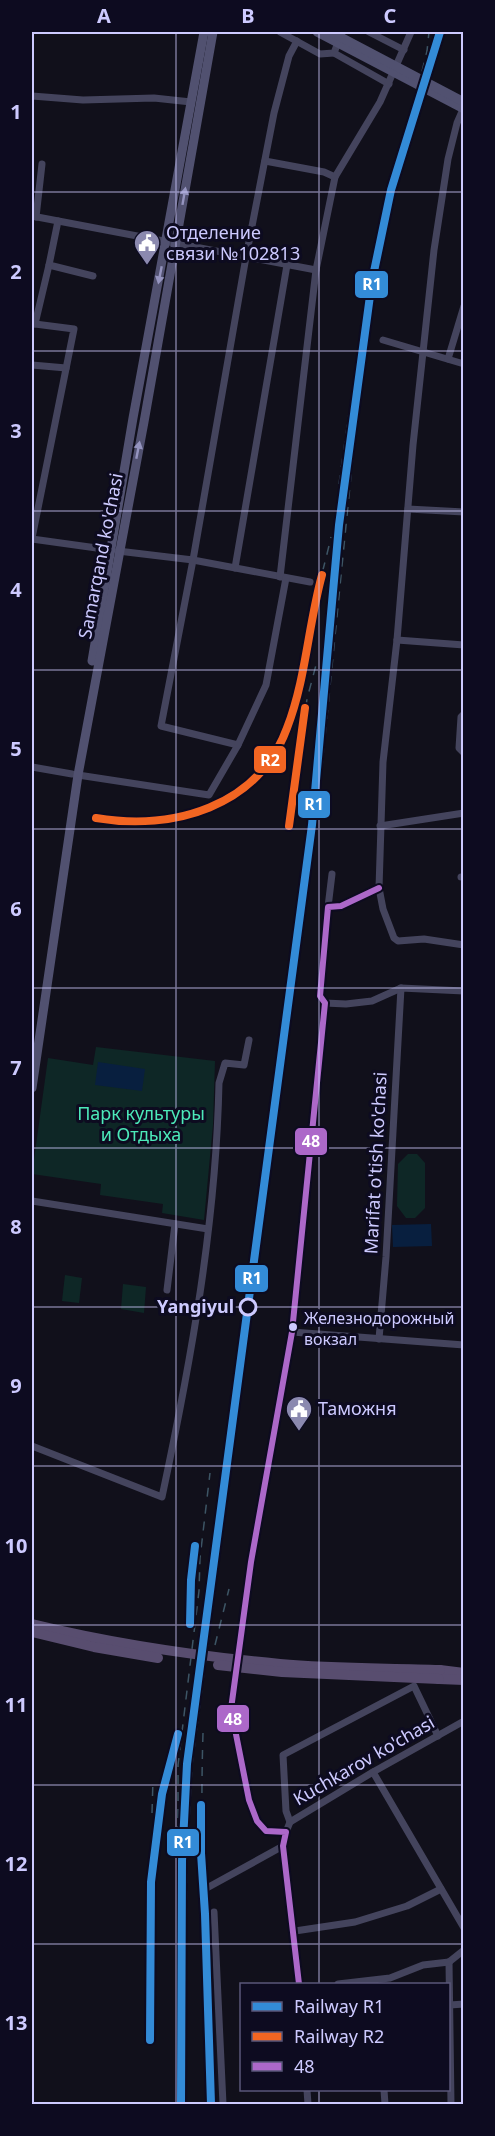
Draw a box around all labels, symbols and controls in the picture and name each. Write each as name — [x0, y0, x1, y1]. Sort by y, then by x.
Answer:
text: A — [97, 2, 111, 29]
text: B — [241, 2, 255, 29]
text: C — [384, 2, 397, 29]
text: 1 — [10, 98, 22, 125]
one-way arrow — [180, 187, 189, 206]
place label: Отделение связи №102813 — [166, 220, 300, 265]
public building icon: Отделение связи №102813 — [132, 228, 162, 266]
text: 2 — [10, 258, 22, 285]
one-way arrow — [155, 266, 164, 285]
line badge: R1 — [354, 270, 389, 299]
text: R1 — [362, 273, 382, 295]
text: 3 — [10, 417, 22, 444]
one-way arrow — [134, 440, 143, 459]
street label: Samarqand ko'chasi — [72, 471, 128, 641]
text: 4 — [10, 576, 22, 603]
text: 5 — [10, 735, 22, 762]
line badge: R2 — [253, 745, 287, 774]
text: R2 — [260, 749, 280, 771]
line badge: R1 — [297, 790, 331, 819]
text: R1 — [304, 793, 324, 815]
text: 6 — [10, 895, 22, 922]
text: 7 — [10, 1054, 22, 1081]
street label: Marifat o'tish ko'chasi — [358, 1071, 392, 1255]
park label: Парк культуры и Отдыха — [77, 1101, 205, 1146]
line badge: 48 — [294, 1127, 328, 1156]
text: 48 — [302, 1130, 320, 1152]
text: 8 — [10, 1213, 22, 1240]
line badge: R1 — [234, 1264, 269, 1293]
text: R1 — [242, 1267, 262, 1289]
place label: Yangiyul — [157, 1294, 234, 1318]
marker: Yangiyul — [239, 1298, 257, 1316]
place label: Железнодорожный вокзал — [304, 1307, 454, 1350]
marker: Железнодорожный вокзал — [287, 1321, 299, 1333]
text: 9 — [10, 1372, 22, 1399]
public building icon: Таможня — [284, 1394, 314, 1432]
place label: Таможня — [318, 1396, 397, 1420]
text: 10 — [5, 1532, 27, 1559]
text: 11 — [5, 1691, 27, 1718]
line badge: 48 — [216, 1704, 250, 1733]
text: 48 — [224, 1708, 242, 1730]
street label: Kuchkarov ko'chasi — [288, 1710, 439, 1810]
line badge: R1 — [166, 1828, 200, 1857]
text: R1 — [173, 1831, 193, 1853]
text: 12 — [5, 1850, 27, 1877]
legend — [240, 1983, 450, 2091]
text: Railway R1 — [294, 1994, 384, 2018]
text: 13 — [5, 2009, 27, 2036]
text: Railway R2 — [294, 2024, 384, 2048]
text: 48 — [294, 2054, 315, 2078]

